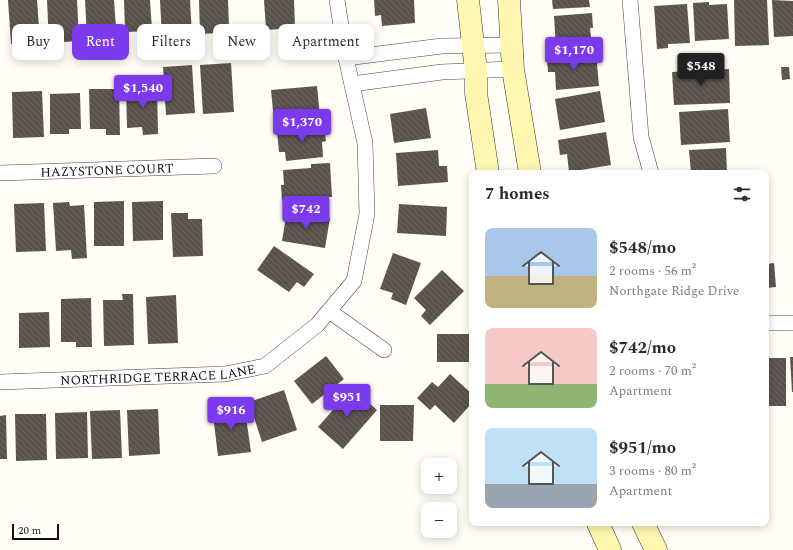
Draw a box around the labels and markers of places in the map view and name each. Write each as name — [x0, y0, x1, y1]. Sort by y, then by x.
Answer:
pin: $1,170 — [541, 37, 607, 71]
pin: $548 — [677, 53, 725, 87]
pin: $1,540 — [110, 75, 176, 109]
pin: $1,370 — [269, 109, 335, 143]
pin: $742 — [282, 196, 330, 230]
pin: $951 — [323, 384, 371, 418]
pin: $916 — [207, 397, 255, 431]

